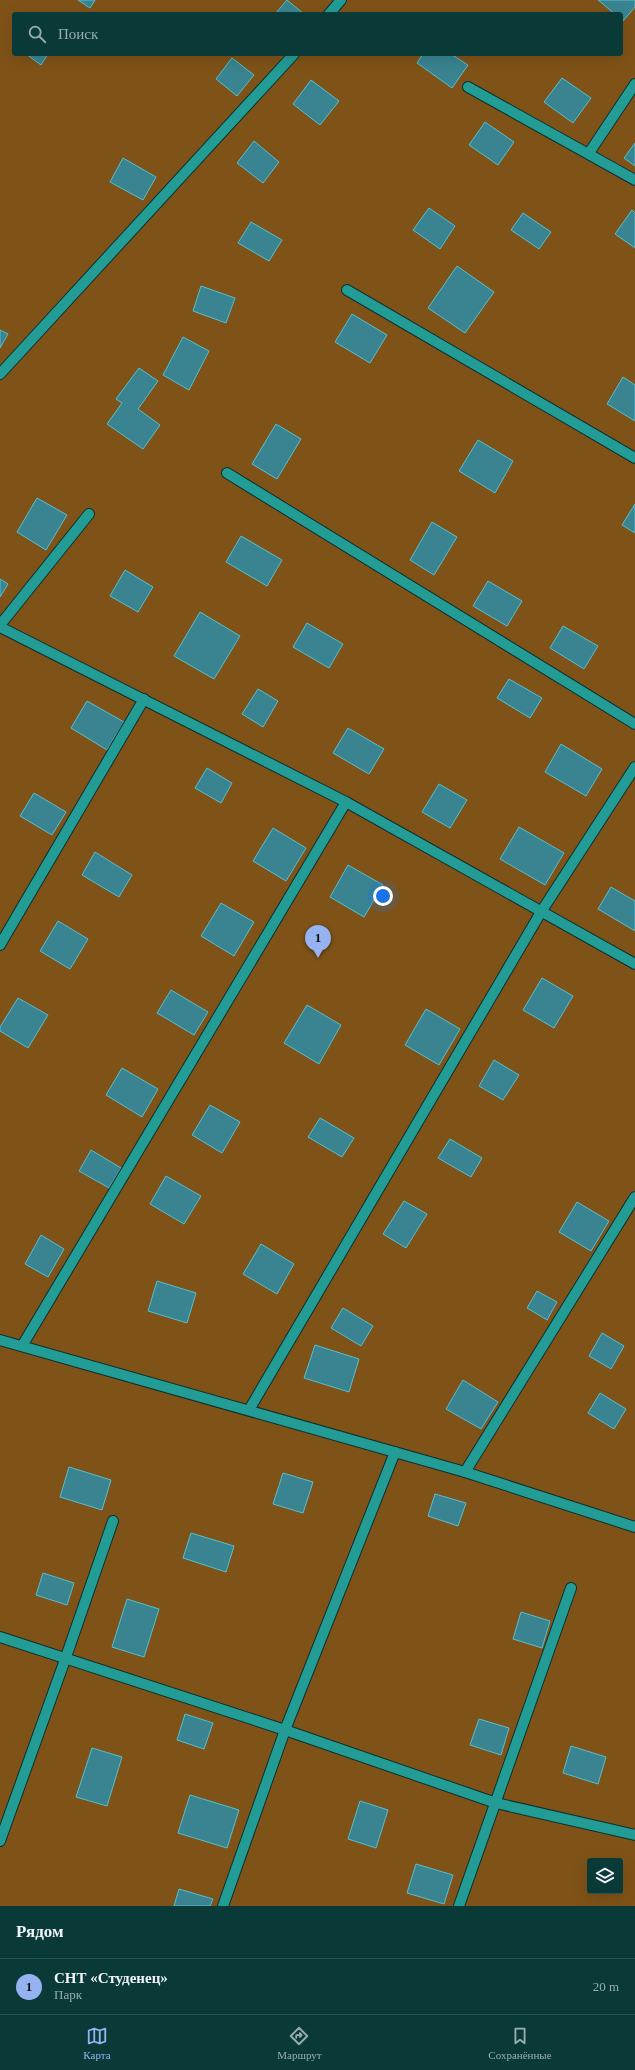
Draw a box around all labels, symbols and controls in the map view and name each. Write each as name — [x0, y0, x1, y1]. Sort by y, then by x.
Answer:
search box — [12, 12, 623, 56]
icon: search — [26, 23, 48, 45]
text: Поиск — [58, 26, 98, 42]
your location — [373, 886, 393, 906]
pin: 1 — [305, 925, 331, 958]
map controls — [587, 1858, 623, 1894]
button: layers — [587, 1858, 623, 1894]
text: Рядом — [16, 1922, 64, 1941]
text: СНТ «Студенец» — [54, 1970, 168, 1986]
text: 1 — [26, 1979, 32, 1994]
text: 20 m — [593, 1979, 619, 1994]
text: Парк — [54, 1987, 82, 2002]
tab: Карта — [83, 2025, 111, 2061]
tab: Маршрут — [277, 2025, 322, 2061]
tab: Сохранённые — [488, 2025, 552, 2061]

